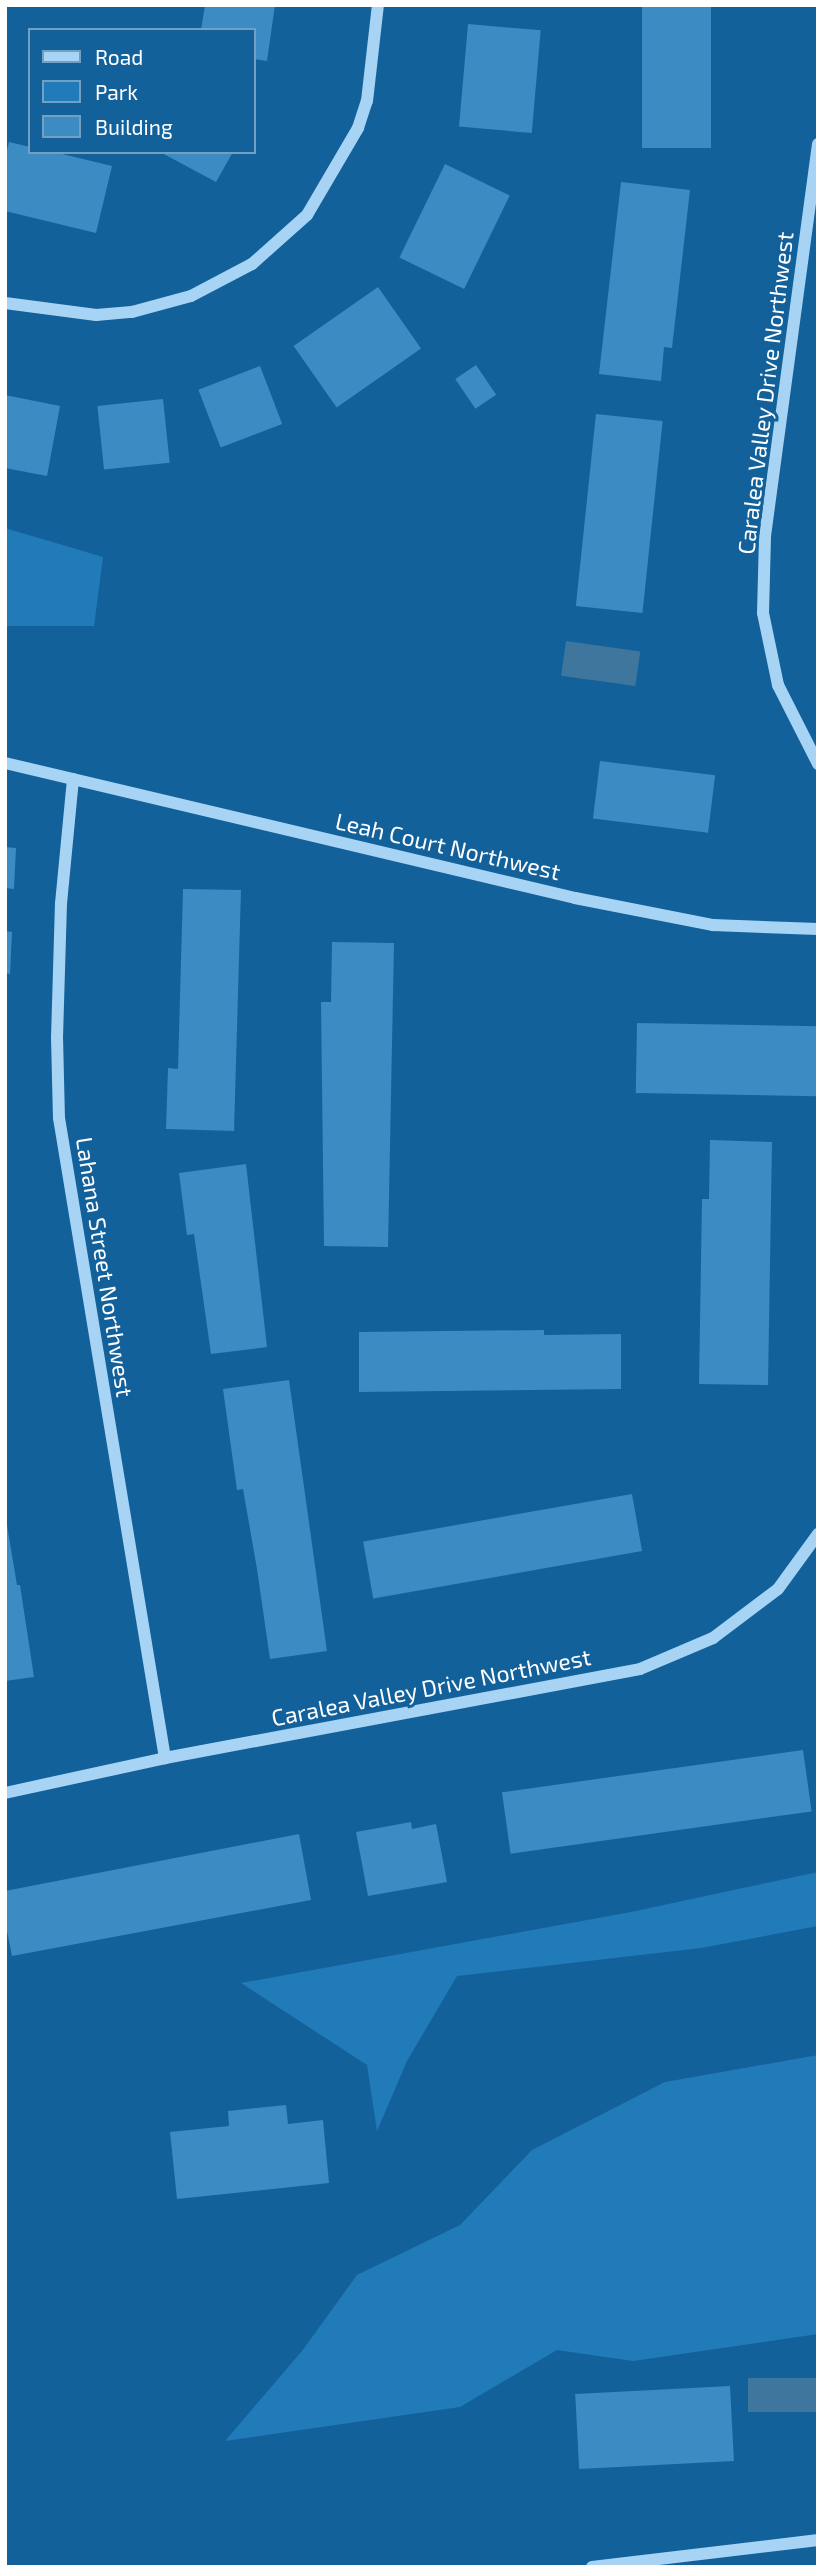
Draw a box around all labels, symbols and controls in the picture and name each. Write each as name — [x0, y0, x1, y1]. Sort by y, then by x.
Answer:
legend — [28, 28, 256, 154]
text: Road — [95, 44, 143, 69]
text: Park — [95, 79, 138, 104]
text: Building — [95, 114, 173, 139]
street label: Caralea Valley Drive Northwest — [731, 230, 799, 556]
street label: Leah Court Northwest — [333, 807, 563, 885]
street label: Lahana Street Northwest — [71, 1135, 139, 1399]
street label: Caralea Valley Drive Northwest — [268, 1642, 594, 1732]

